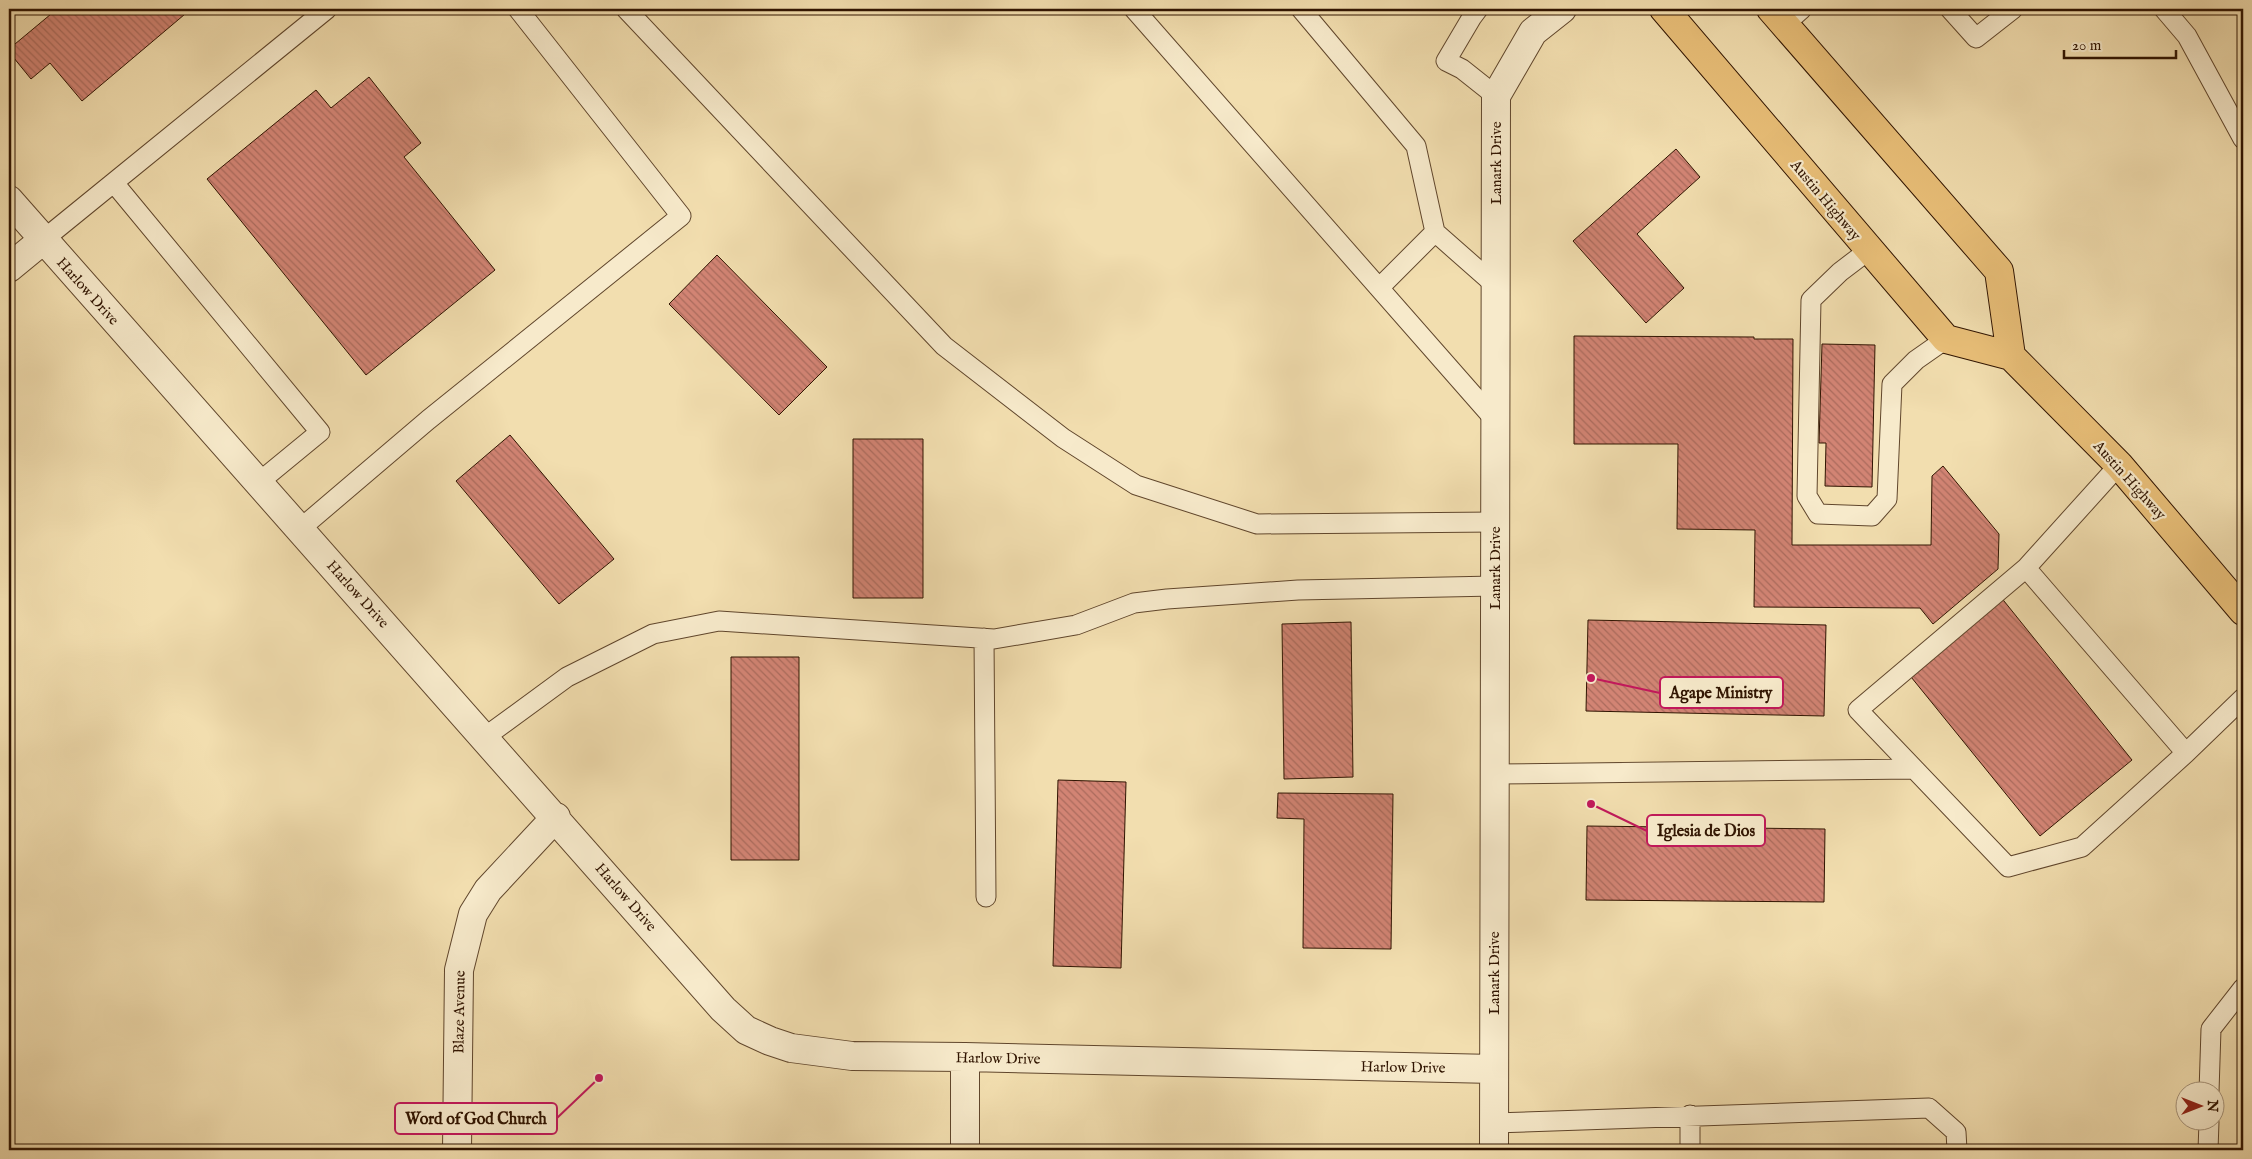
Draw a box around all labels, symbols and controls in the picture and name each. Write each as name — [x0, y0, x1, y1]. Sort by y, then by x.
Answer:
scale bar — [2064, 28, 2177, 60]
text: 20 m — [2072, 36, 2102, 55]
street label: Lanark Drive — [1487, 121, 1506, 205]
street label: Austin Highway — [1786, 155, 1865, 245]
street label: Harlow Drive — [52, 253, 123, 329]
street label: Austin Highway — [2088, 436, 2171, 524]
street label: Lanark Drive — [1486, 526, 1505, 610]
street label: Harlow Drive — [322, 556, 393, 632]
callout: Agape Ministry — [1660, 677, 1783, 708]
text: Agape Ministry — [1669, 684, 1774, 704]
callout: Iglesia de Dios — [1647, 815, 1765, 846]
text: Iglesia de Dios — [1657, 822, 1755, 842]
street label: Harlow Drive — [591, 859, 661, 936]
street label: Lanark Drive — [1485, 931, 1504, 1015]
street label: Blaze Avenue — [449, 970, 470, 1054]
street label: Harlow Drive — [955, 1048, 1041, 1069]
street label: Harlow Drive — [1360, 1057, 1446, 1078]
north arrow — [2174, 1082, 2224, 1132]
text: N — [2203, 1099, 2221, 1112]
callout: Word of God Church — [395, 1103, 557, 1134]
text: Word of God Church — [404, 1110, 547, 1130]

